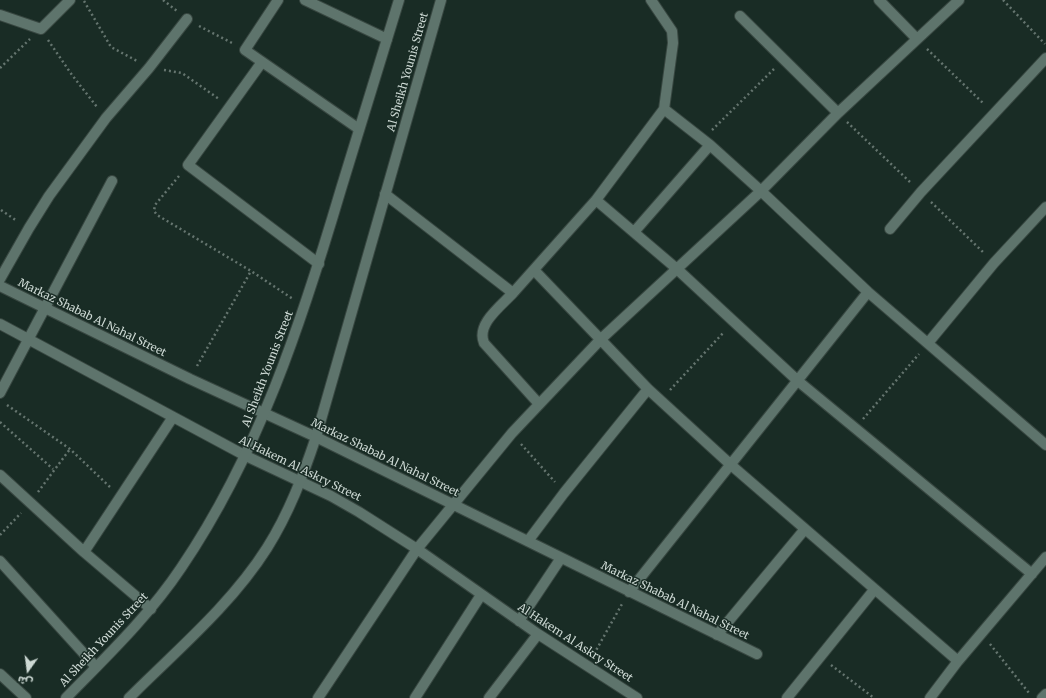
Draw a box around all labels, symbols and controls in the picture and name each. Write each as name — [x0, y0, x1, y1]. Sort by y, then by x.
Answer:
street label: Al Sheikh Younis Street — [385, 11, 431, 133]
street label: Markaz Shabab Al Nahal Street — [16, 276, 168, 360]
street label: Al Sheikh Younis Street — [240, 309, 296, 429]
street label: Markaz Shabab Al Nahal Street — [309, 416, 461, 500]
street label: Al Hakem Al Askry Street — [237, 434, 363, 504]
street label: Markaz Shabab Al Nahal Street — [599, 559, 751, 643]
street label: Al Sheikh Younis Street — [57, 590, 151, 690]
street label: Al Hakem Al Askry Street — [515, 601, 635, 685]
north arrow — [8, 650, 48, 690]
text: ش — [16, 673, 34, 690]

